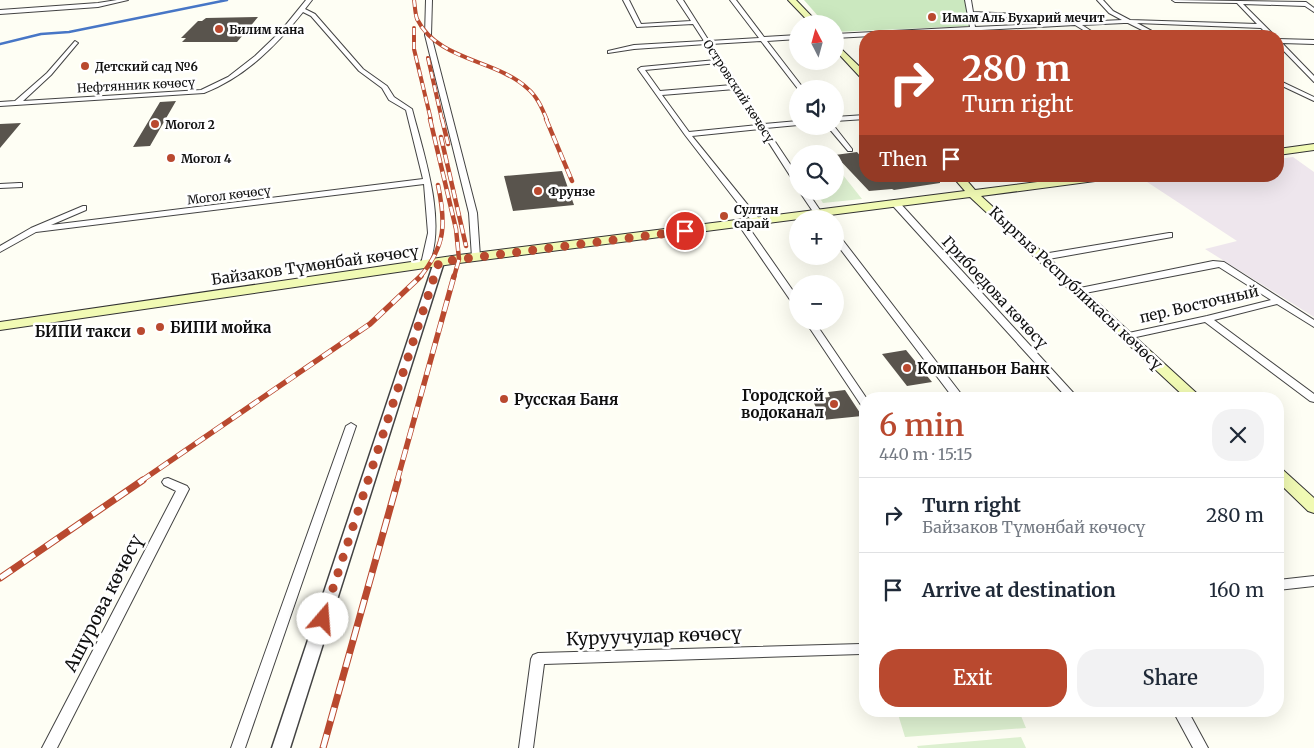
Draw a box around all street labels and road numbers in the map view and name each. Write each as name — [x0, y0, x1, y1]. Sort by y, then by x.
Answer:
street label: Островский көчөсү — [700, 37, 778, 146]
street label: Нефтянник көчөсү — [77, 74, 196, 96]
street label: Могол көчөсү — [186, 182, 272, 208]
street label: Кыргыз Республикасы көчөсү — [985, 202, 1167, 374]
street label: Грибоедова көчөсү — [938, 232, 1052, 353]
street label: Байзаков Түмөнбай көчөсү — [210, 241, 421, 289]
street label: пер. Восточный — [1138, 281, 1260, 327]
street label: Ашурова көчөсү — [58, 530, 148, 677]
street label: Куруучулар көчөсү — [566, 621, 743, 651]

